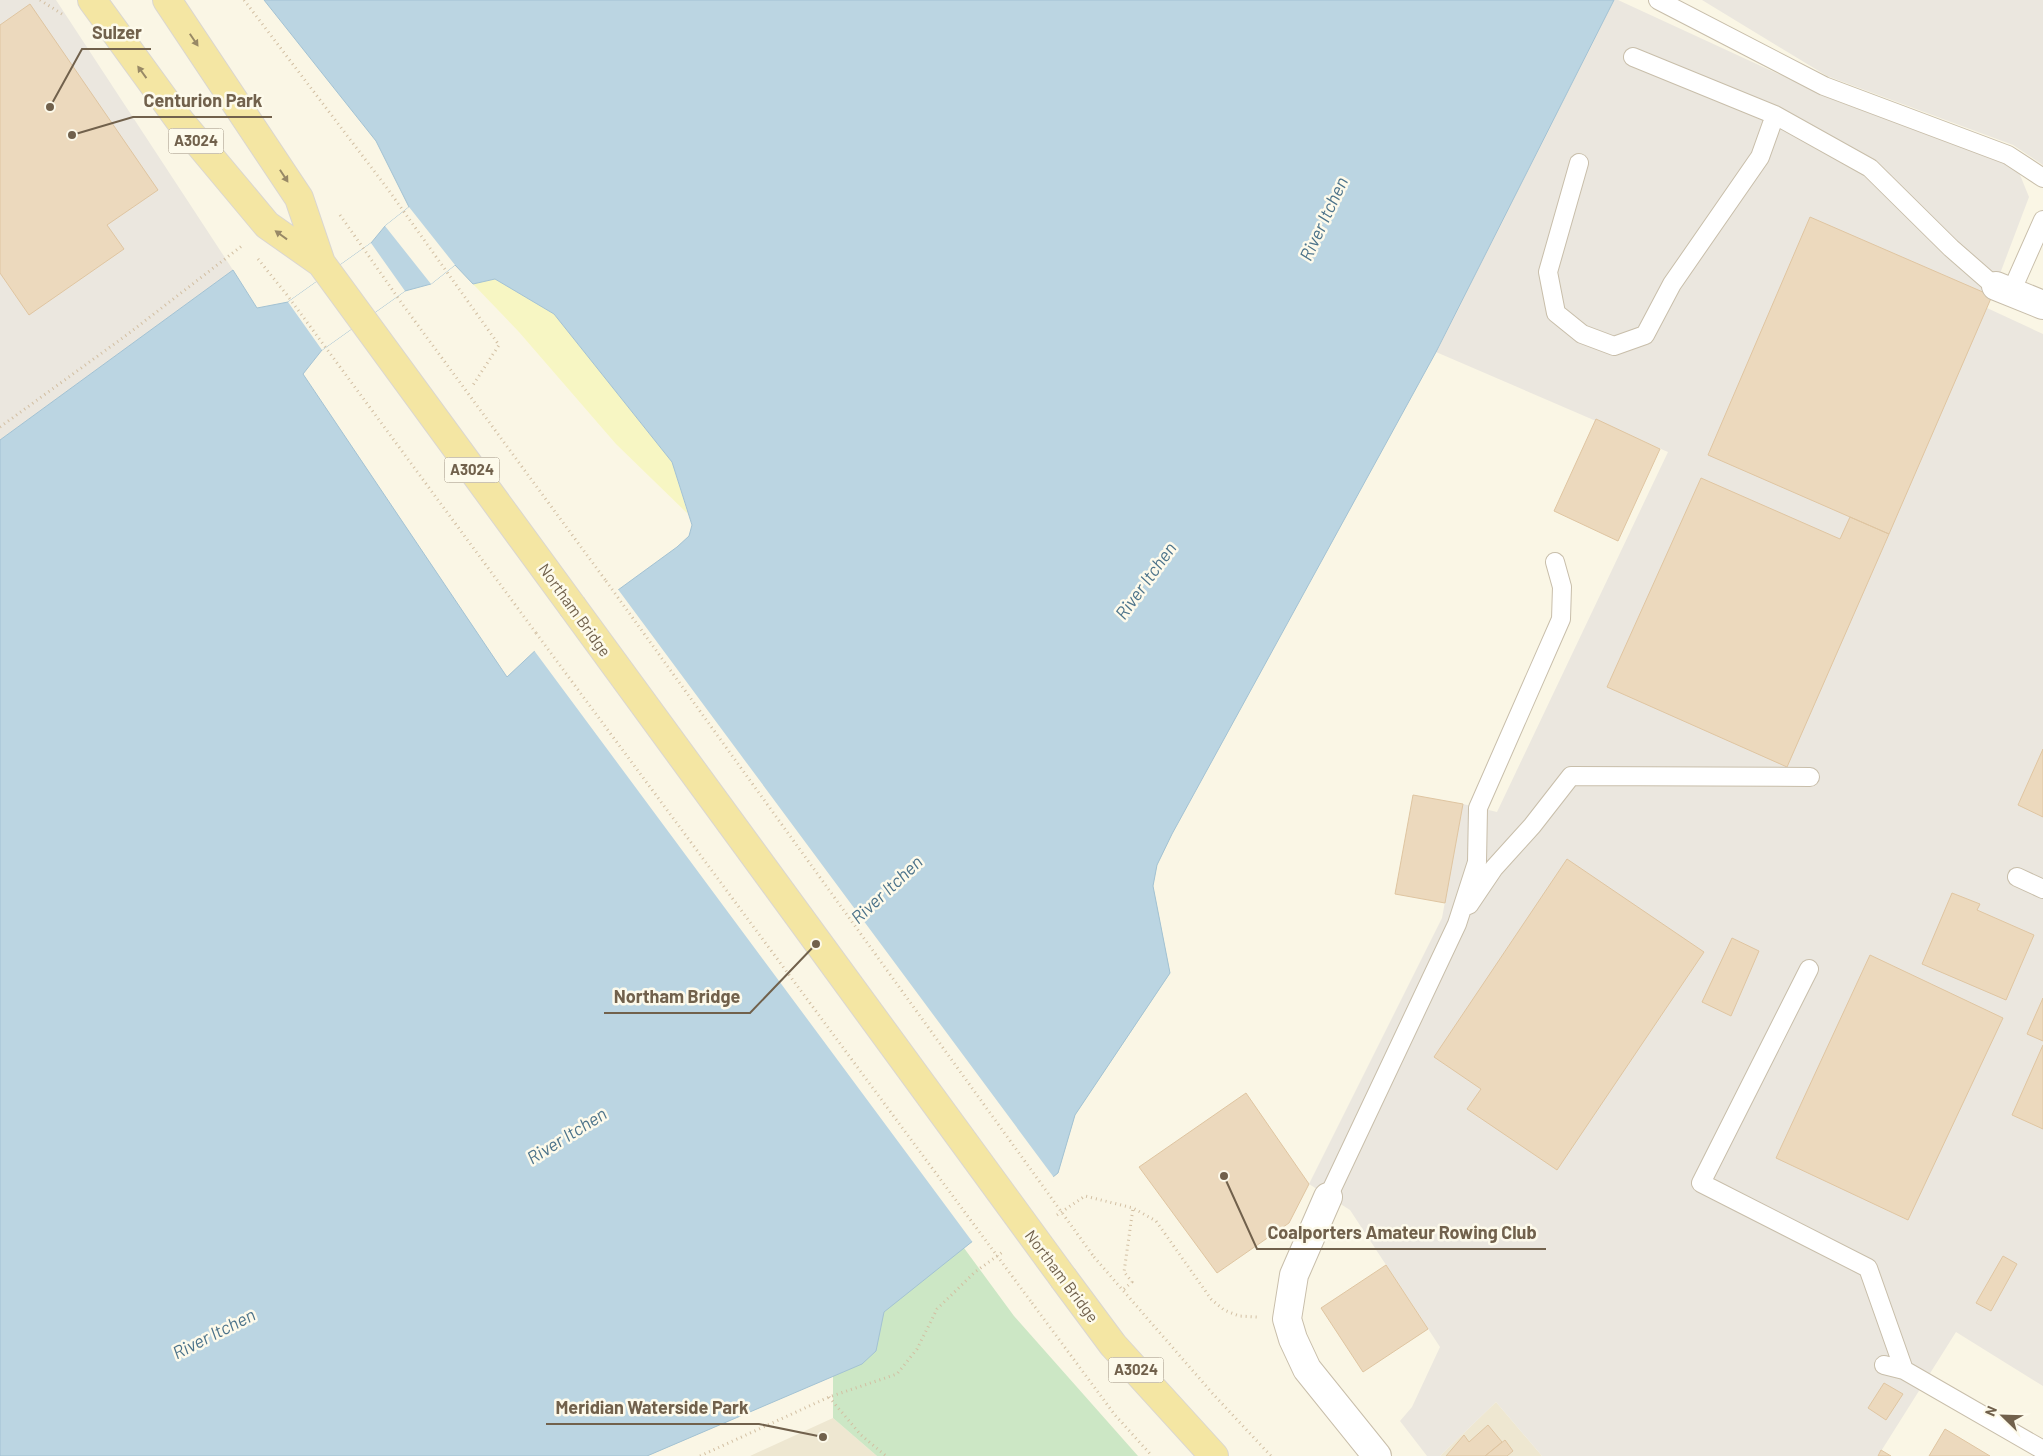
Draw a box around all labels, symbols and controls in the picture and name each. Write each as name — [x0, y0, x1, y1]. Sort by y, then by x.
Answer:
callout: Sulzer — [82, 16, 151, 49]
text: Sulzer — [92, 21, 142, 43]
one-way arrow — [189, 34, 199, 47]
one-way arrow — [137, 65, 147, 79]
callout: Centurion Park — [133, 84, 272, 117]
text: Centurion Park — [144, 89, 263, 111]
road number: A3024 — [168, 128, 224, 154]
one-way arrow — [279, 169, 289, 182]
water label: River Itchen — [1294, 173, 1352, 264]
one-way arrow — [274, 230, 288, 240]
road number: A3024 — [444, 458, 500, 482]
water label: River Itchen — [1110, 538, 1181, 623]
street label: Northam Bridge — [535, 559, 616, 660]
water label: River Itchen — [846, 851, 927, 928]
callout: Northam Bridge — [604, 980, 750, 1013]
text: Northam Bridge — [614, 985, 740, 1007]
water label: River Itchen — [522, 1102, 610, 1168]
callout: Coalporters Amateur Rowing Club — [1257, 1216, 1546, 1249]
text: Coalporters Amateur Rowing Club — [1267, 1221, 1537, 1243]
street label: Northam Bridge — [1022, 1226, 1103, 1326]
water label: River Itchen — [168, 1303, 259, 1363]
road number: A3024 — [1108, 1358, 1164, 1382]
callout: Meridian Waterside Park — [546, 1391, 759, 1424]
north arrow — [1978, 1391, 2028, 1441]
text: Meridian Waterside Park — [555, 1396, 749, 1418]
text: N — [1981, 1403, 2000, 1418]

